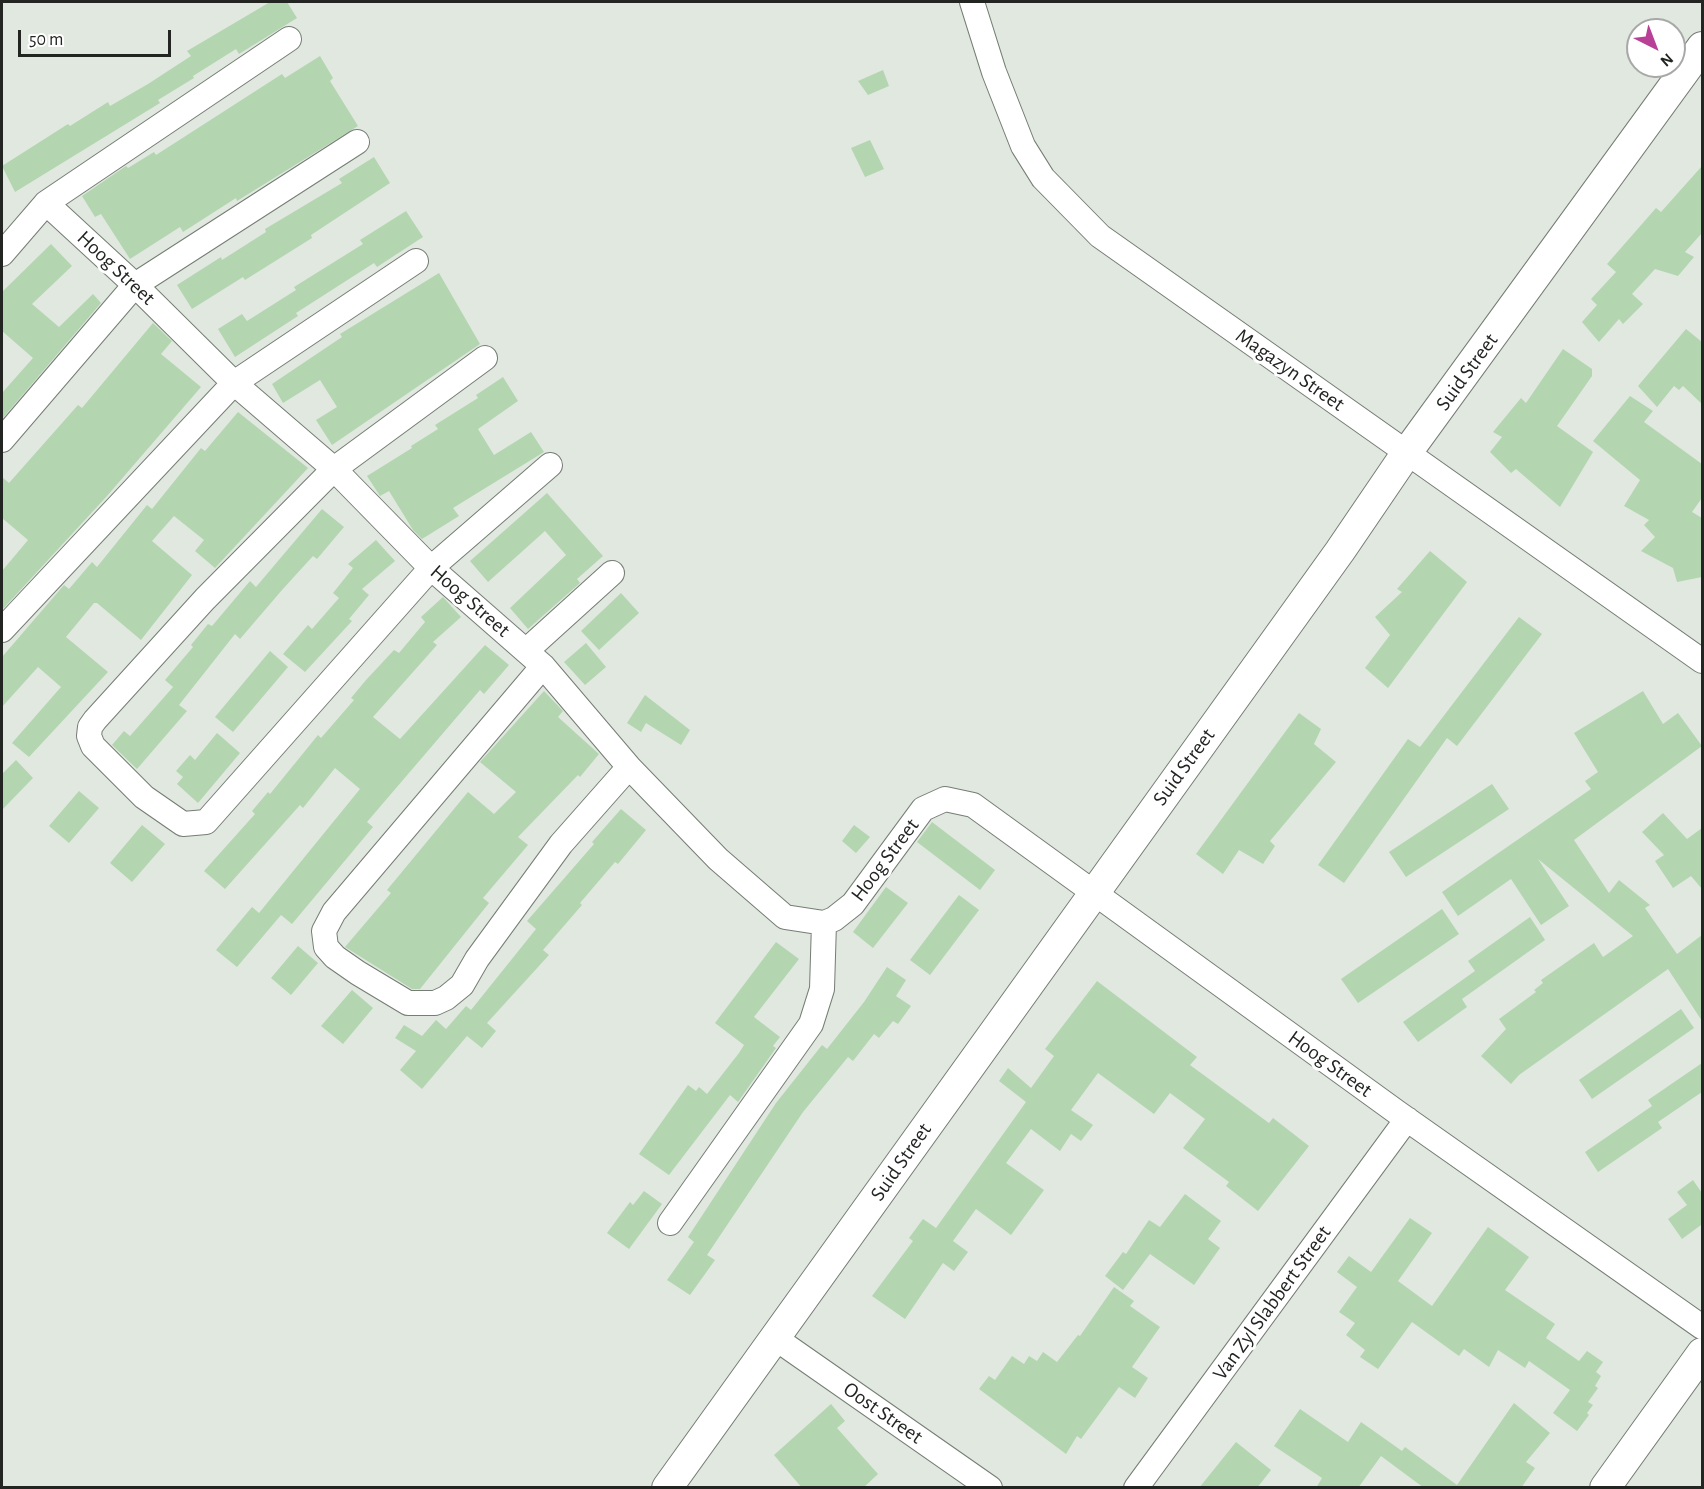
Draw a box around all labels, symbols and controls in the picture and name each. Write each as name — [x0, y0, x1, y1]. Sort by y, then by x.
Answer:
scale bar — [21, 18, 174, 56]
north arrow — [1626, 18, 1686, 78]
text: 50 m — [29, 31, 63, 49]
text: N — [1657, 50, 1676, 70]
street label: Hoog Street — [72, 225, 160, 311]
street label: Magazyn Street — [1231, 323, 1349, 417]
street label: Suid Street — [1431, 328, 1503, 416]
street label: Hoog Street — [425, 559, 515, 643]
street label: Suid Street — [1148, 723, 1220, 811]
street label: Hoog Street — [846, 813, 924, 907]
street label: Hoog Street — [1283, 1025, 1377, 1103]
street label: Suid Street — [865, 1118, 937, 1206]
street label: Van Zyl Slabbert Street — [1207, 1221, 1337, 1385]
street label: Oost Street — [838, 1377, 928, 1449]

